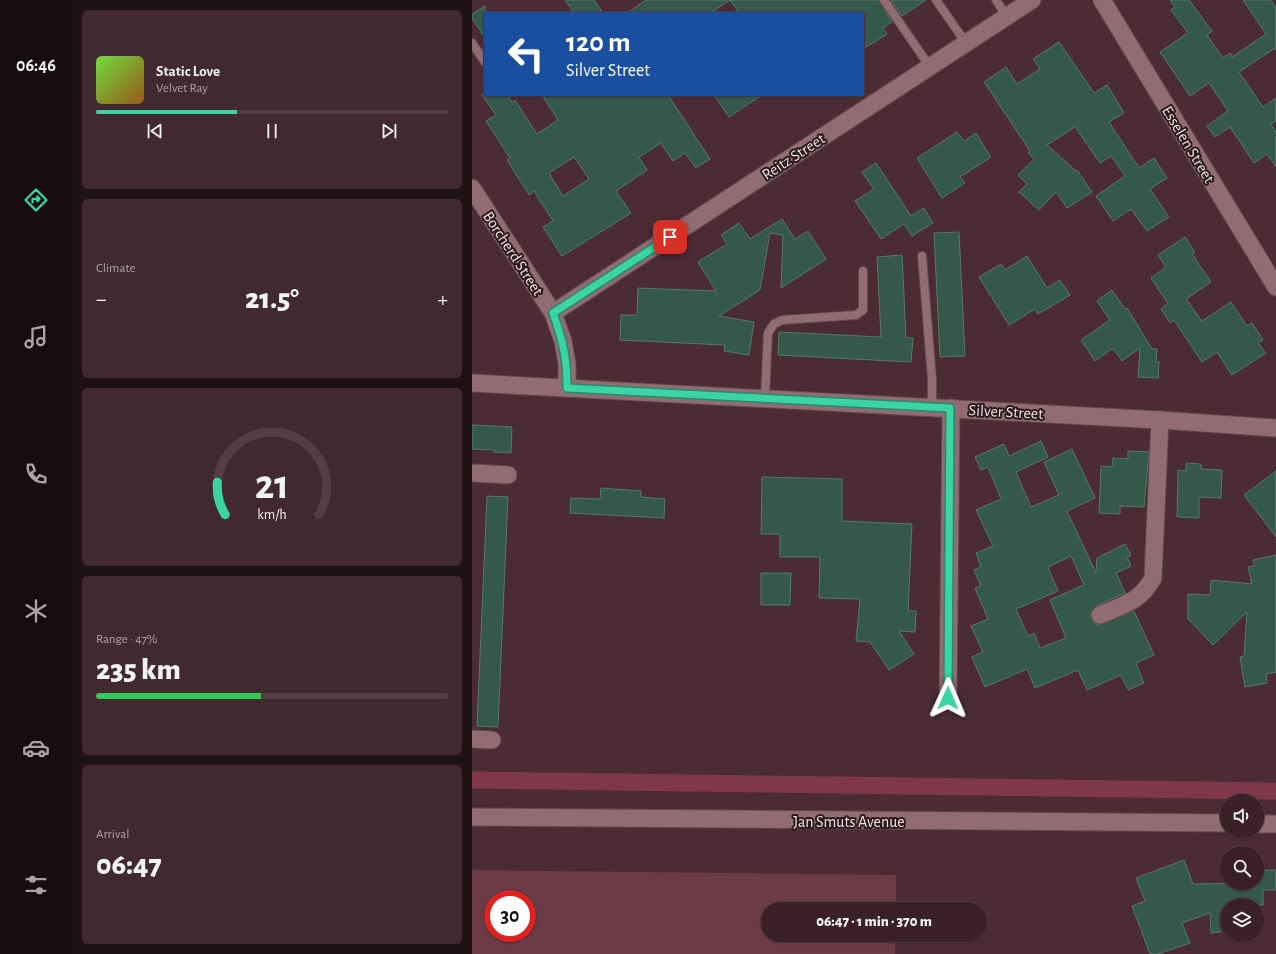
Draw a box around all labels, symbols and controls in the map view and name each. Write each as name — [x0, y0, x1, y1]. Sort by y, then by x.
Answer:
icon: left — [500, 28, 552, 80]
text: 120 m — [566, 29, 631, 57]
text: 06:46 — [16, 57, 56, 75]
text: Silver Street — [566, 62, 650, 80]
text: Static Love — [156, 64, 220, 79]
text: Velvet Ray — [156, 82, 208, 95]
street label: Esselen Street — [1159, 103, 1217, 186]
icon: previous — [144, 120, 166, 142]
icon: pause — [261, 120, 283, 142]
icon: next — [378, 120, 400, 142]
street label: Reitz Street — [759, 131, 828, 183]
icon: directions — [22, 186, 50, 214]
street label: Borcherd Street — [480, 209, 546, 299]
pin — [653, 220, 687, 254]
icon: arrive — [659, 226, 681, 248]
text: Climate — [96, 262, 135, 275]
text: 21.5° — [245, 284, 299, 314]
text: − — [96, 288, 107, 310]
text: + — [437, 288, 448, 310]
icon: music — [22, 323, 50, 351]
street label: Silver Street — [968, 402, 1044, 422]
icon: phone — [22, 460, 50, 488]
text: 21 — [255, 465, 289, 506]
text: km/h — [257, 508, 287, 522]
icon: climate — [22, 597, 50, 625]
text: Range · 47% — [96, 633, 158, 646]
text: 235 km — [96, 655, 181, 685]
position arrow — [927, 677, 969, 719]
icon: car — [22, 734, 50, 762]
map controls — [1220, 794, 1264, 942]
button: sound — [1220, 794, 1264, 838]
street label: Jan Smuts Avenue — [793, 814, 905, 830]
text: Arrival — [96, 828, 129, 841]
button: search — [1220, 846, 1264, 890]
text: 06:47 — [96, 850, 162, 880]
icon: filters — [22, 871, 50, 899]
speed limit sign: 30 — [484, 890, 536, 942]
button: layers — [1220, 898, 1264, 942]
text: 06:47 · 1 min · 370 m — [816, 914, 932, 929]

